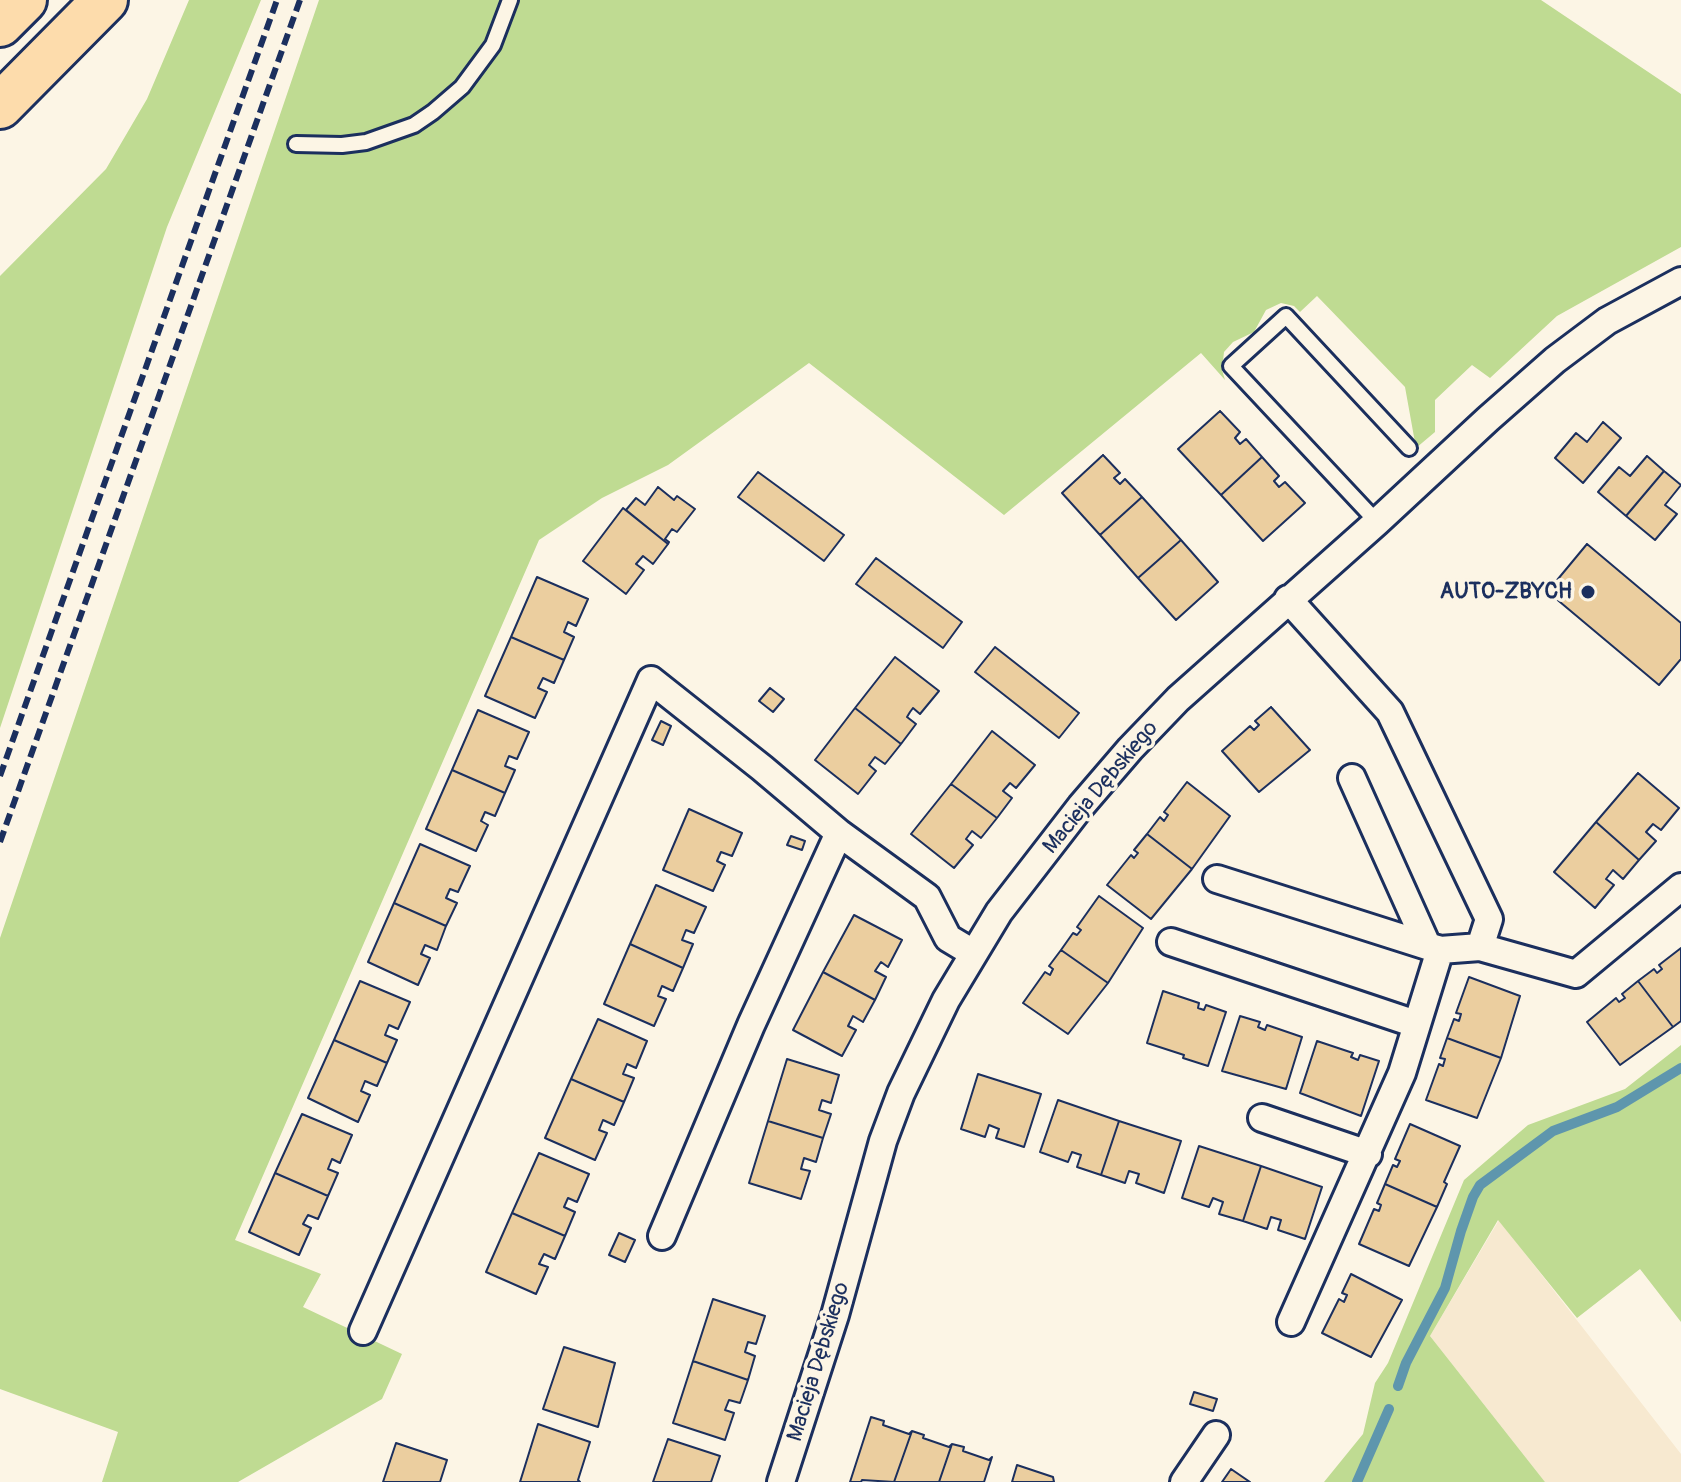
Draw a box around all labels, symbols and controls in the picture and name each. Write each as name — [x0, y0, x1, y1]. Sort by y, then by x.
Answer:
place label: AUTO-ZBYCH — [1440, 579, 1572, 605]
marker: AUTO-ZBYCH — [1579, 583, 1597, 601]
street label: Macieja Dębskiego — [1038, 716, 1164, 860]
street label: Macieja Dębskiego — [782, 1279, 856, 1445]

